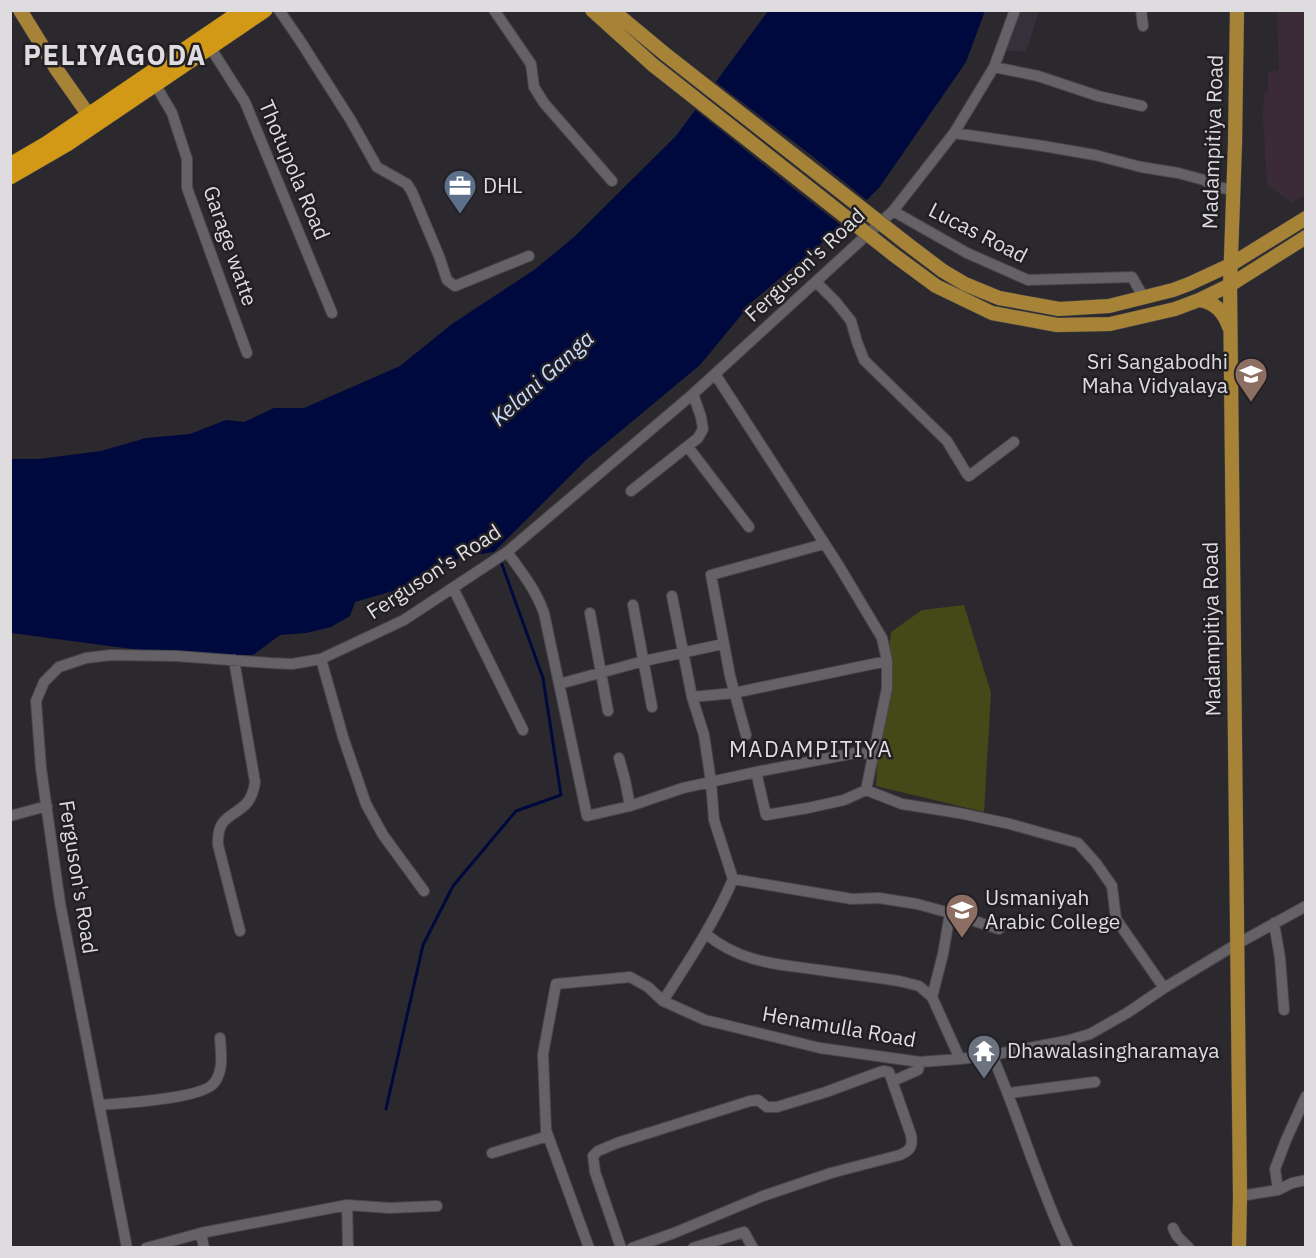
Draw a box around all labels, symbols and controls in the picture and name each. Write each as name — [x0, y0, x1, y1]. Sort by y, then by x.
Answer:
district label: PELIYAGODA — [23, 37, 207, 72]
street label: Madampitiya Road — [1195, 54, 1229, 230]
street label: Thotupola Road — [253, 96, 337, 244]
office icon: DHL — [442, 168, 478, 215]
place label: DHL — [483, 171, 522, 199]
street label: Garage watte — [197, 182, 265, 309]
street label: Lucas Road — [924, 195, 1033, 269]
street label: Ferguson's Road — [738, 201, 871, 327]
water label: Kelani Ganga — [484, 323, 600, 432]
place label: Sri Sangabodhi Maha Vidyalaya — [1082, 347, 1228, 399]
school or university icon: Sri Sangabodhi Maha Vidyalaya — [1233, 356, 1269, 403]
street label: Ferguson's Road — [361, 517, 506, 625]
street label: Madampitiya Road — [1195, 541, 1227, 717]
district label: MADAMPITIYA — [729, 734, 893, 763]
street label: Ferguson's Road — [53, 798, 105, 956]
place label: Usmaniyah Arabic College — [985, 883, 1120, 935]
school or university icon: Usmaniyah Arabic College — [944, 892, 980, 939]
street label: Henamulla Road — [760, 999, 918, 1053]
temple icon: Dhawalasingharamaya — [966, 1033, 1002, 1080]
place label: Dhawalasingharamaya — [1007, 1036, 1220, 1064]

